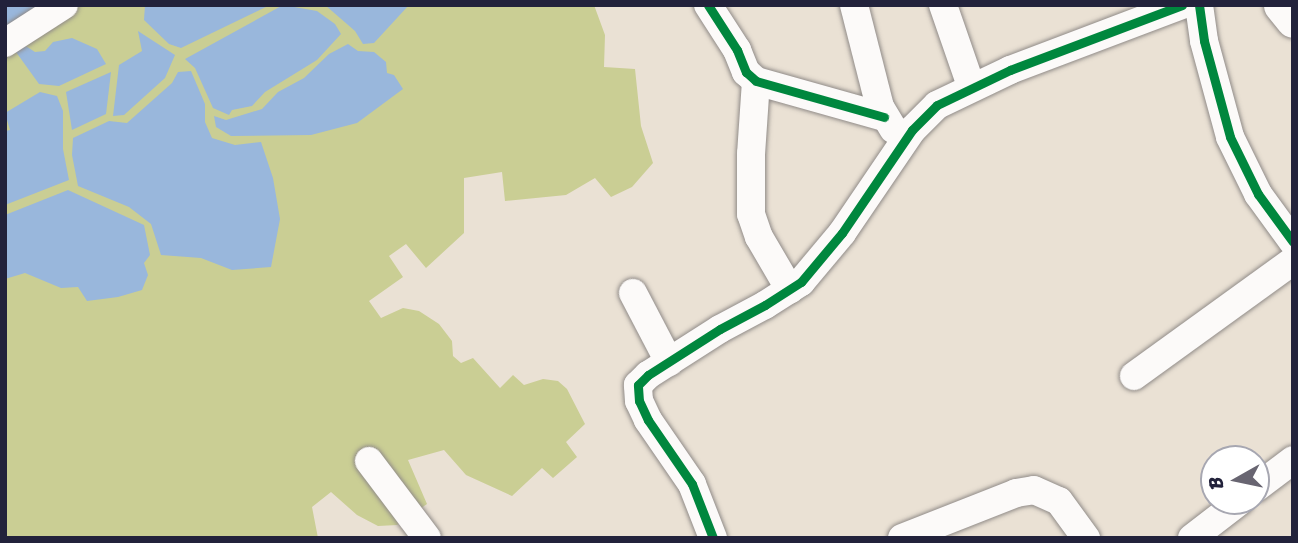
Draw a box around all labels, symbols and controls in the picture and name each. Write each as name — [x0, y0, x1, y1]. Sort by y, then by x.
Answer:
north arrow — [1200, 445, 1270, 515]
text: B — [1199, 475, 1233, 492]

